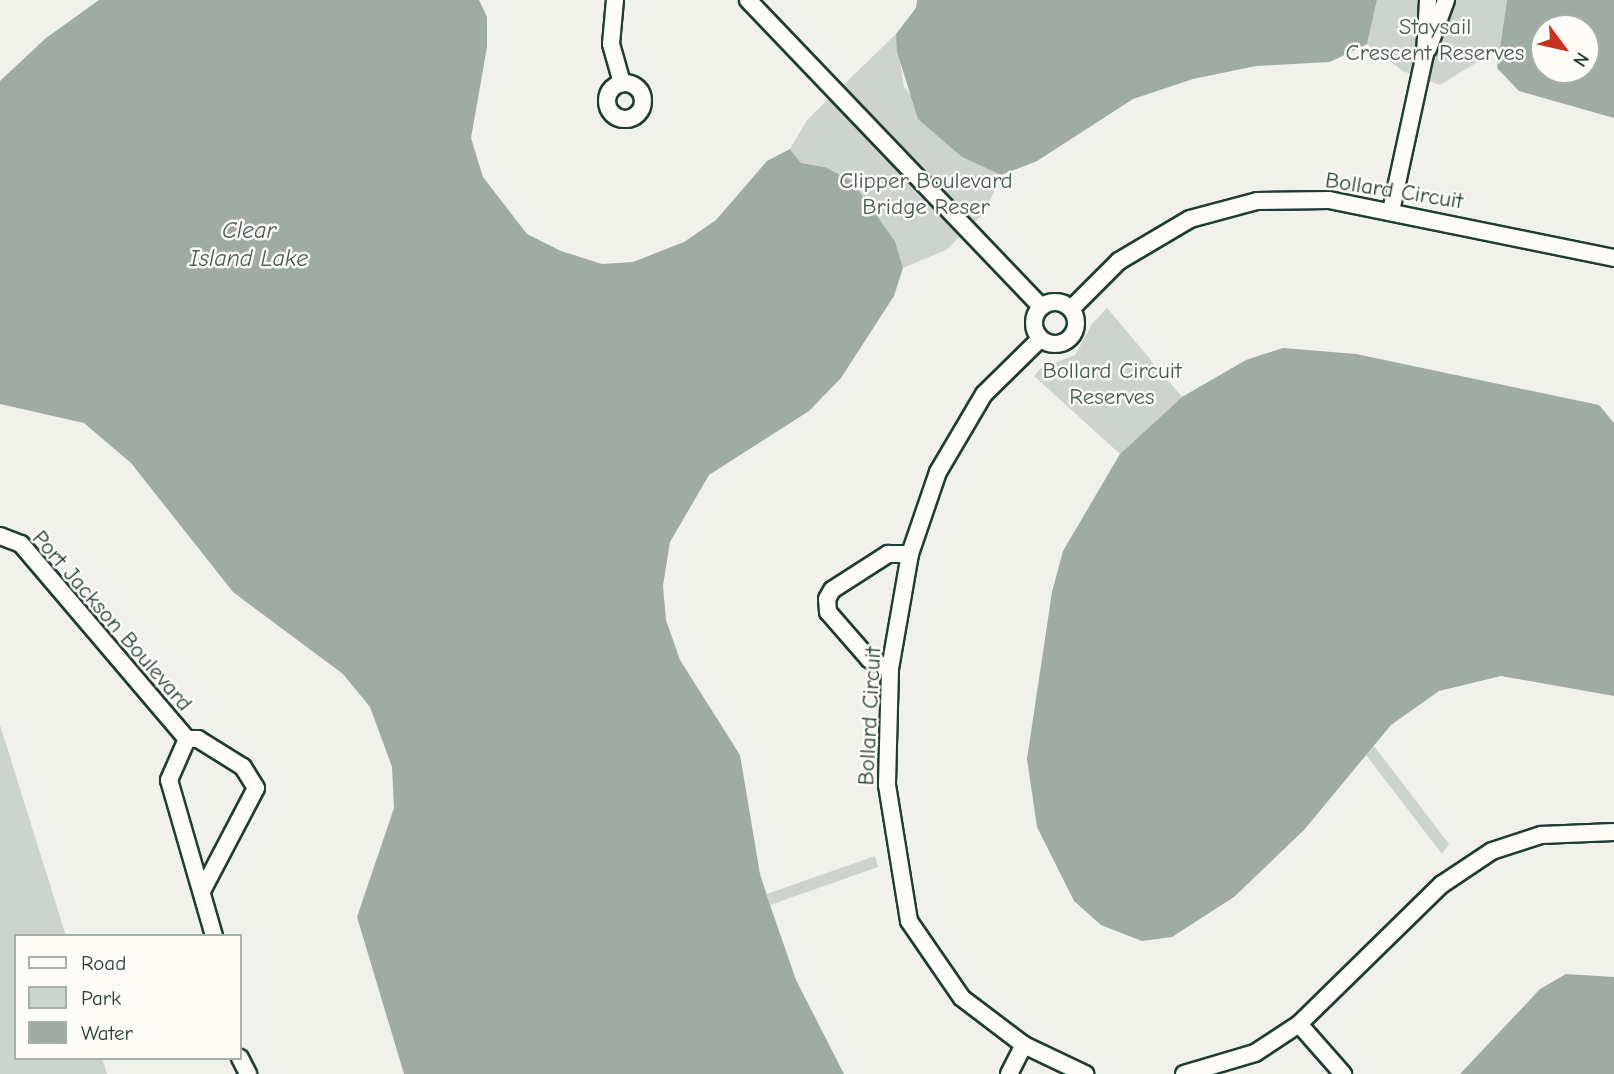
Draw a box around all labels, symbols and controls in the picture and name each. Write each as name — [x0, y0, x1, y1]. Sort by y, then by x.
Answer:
park label: Staysail Crescent Reserves — [1346, 13, 1524, 67]
north arrow — [1530, 14, 1600, 84]
text: N — [1568, 48, 1594, 71]
street label: Bollard Circuit — [1323, 166, 1465, 216]
park label: Clipper Boulevard Bridge Reser — [839, 167, 1013, 221]
water label: Clear Island Lake — [190, 217, 308, 273]
park label: Bollard Circuit Reserves — [1042, 357, 1182, 411]
street label: Port Jackson Boulevard — [26, 525, 198, 717]
street label: Bollard Circuit — [853, 646, 887, 786]
legend — [14, 934, 242, 1060]
text: Road — [81, 951, 126, 975]
text: Park — [81, 986, 121, 1010]
text: Water — [81, 1021, 133, 1045]

